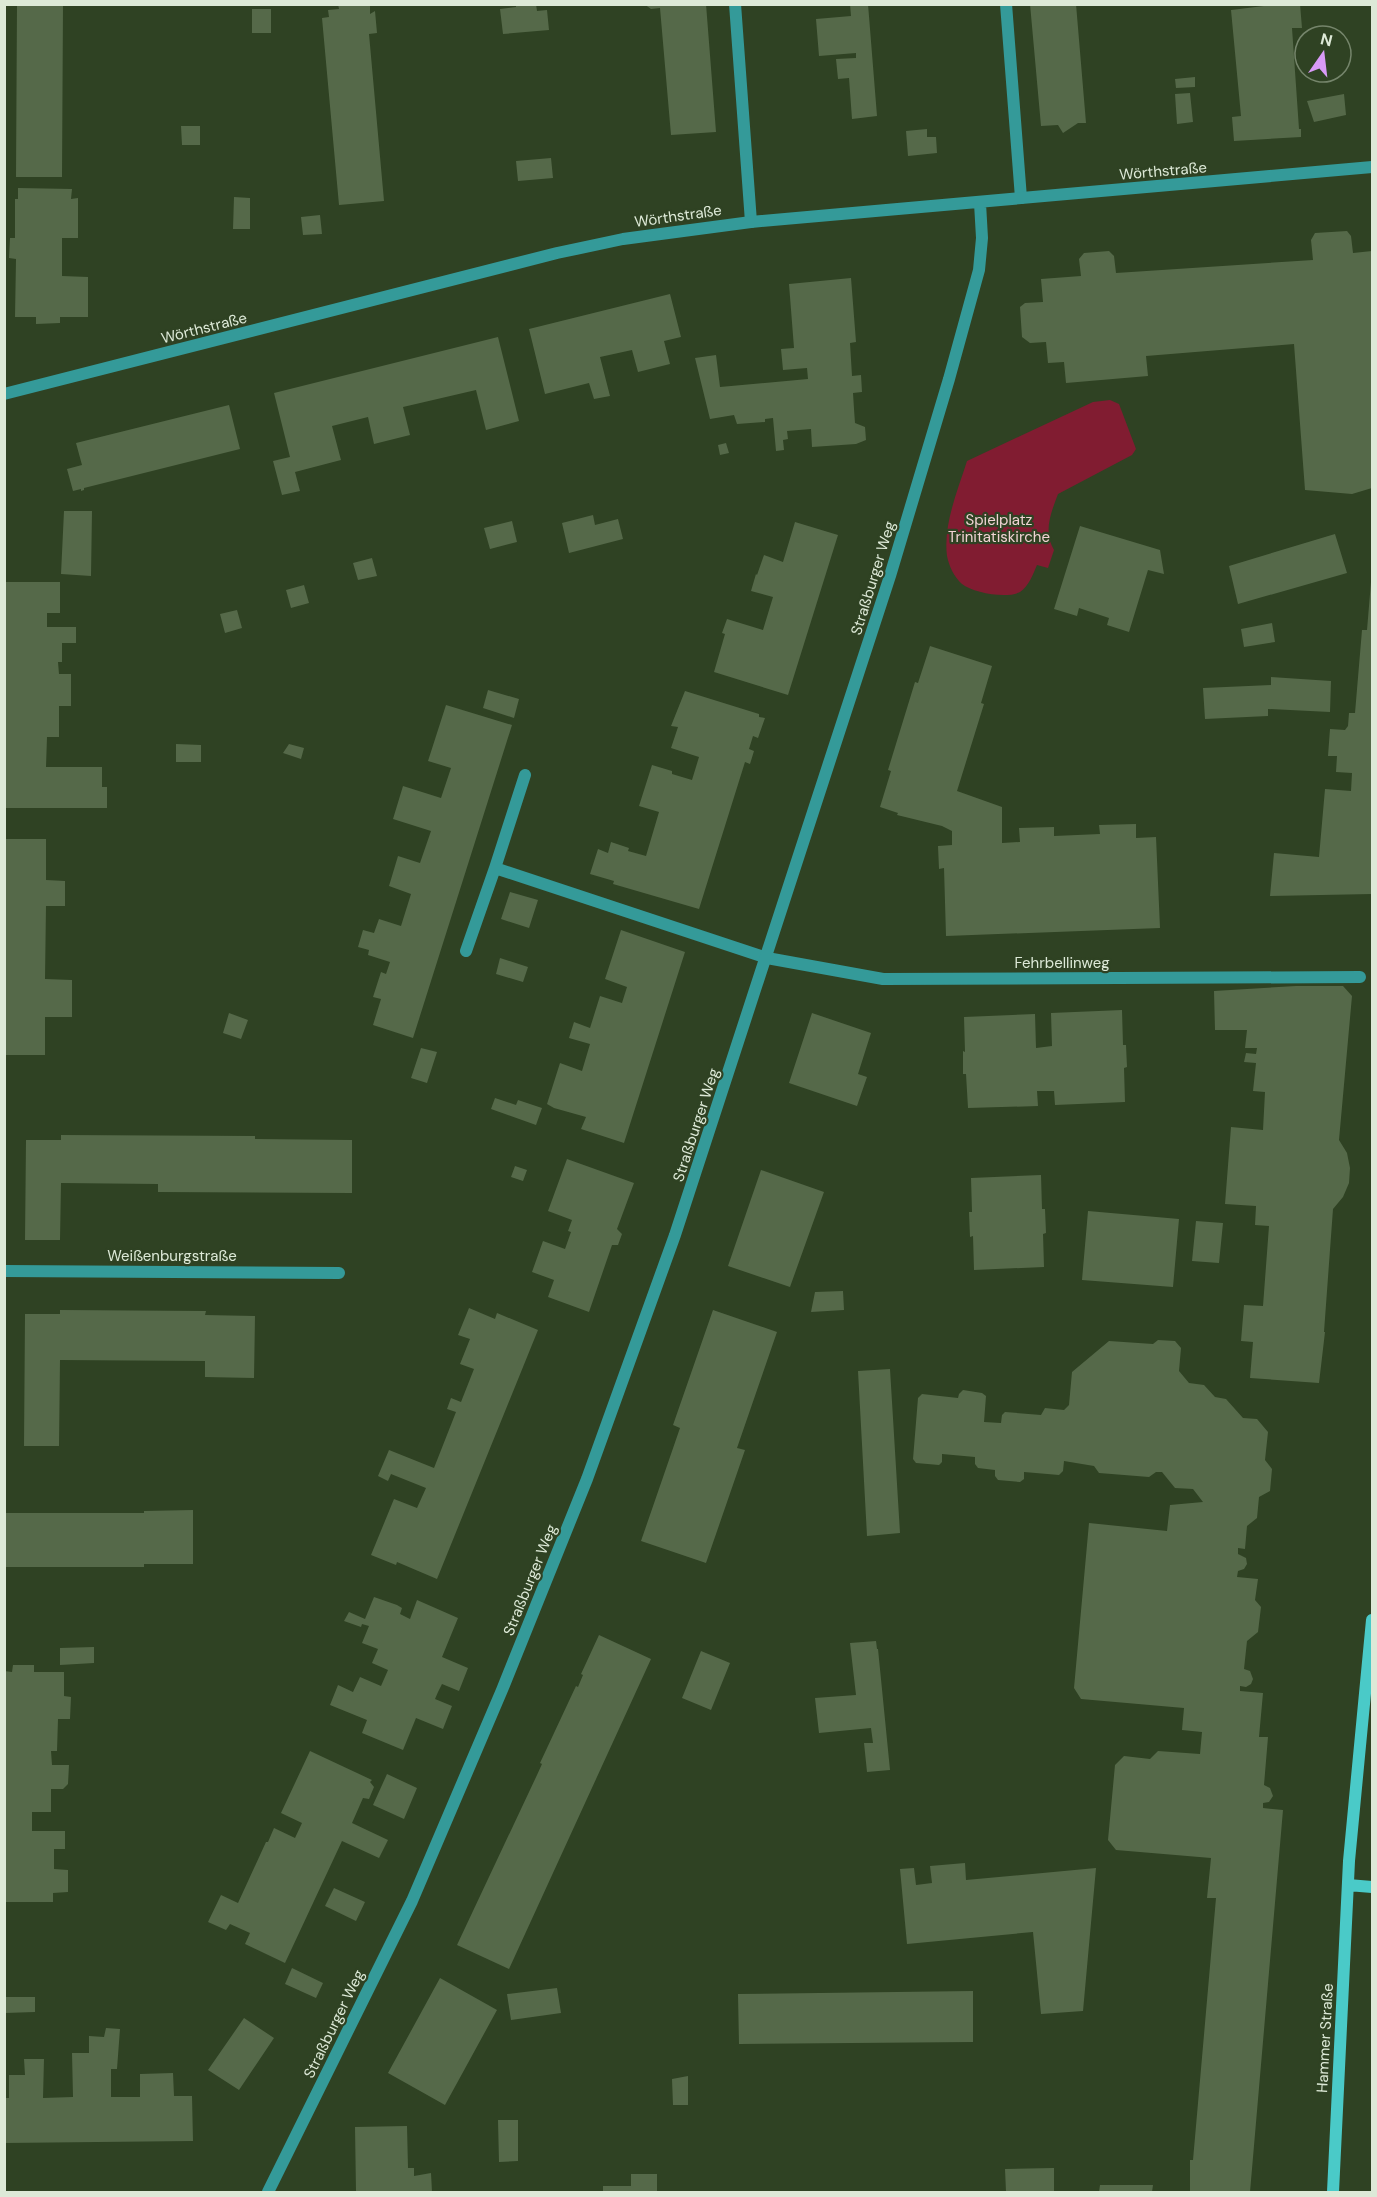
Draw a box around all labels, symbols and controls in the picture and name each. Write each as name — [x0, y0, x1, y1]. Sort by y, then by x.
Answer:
north arrow — [1293, 24, 1353, 84]
text: N — [1318, 28, 1335, 52]
street label: Wörthstraße — [1118, 157, 1208, 185]
street label: Wörthstraße — [633, 200, 723, 232]
street label: Wörthstraße — [159, 308, 249, 348]
park label: Spielplatz Trinitatiskirche — [948, 510, 1050, 547]
street label: Straßburger Weg — [846, 519, 900, 637]
street label: Fehrbellinweg — [1014, 953, 1110, 973]
street label: Straßburger Weg — [668, 1066, 724, 1184]
street label: Weißenburgstraße — [107, 1246, 237, 1266]
street label: Straßburger Weg — [499, 1521, 561, 1639]
street label: Straßburger Weg — [299, 1966, 369, 2082]
street label: Hammer Straße — [1312, 1983, 1338, 2093]

